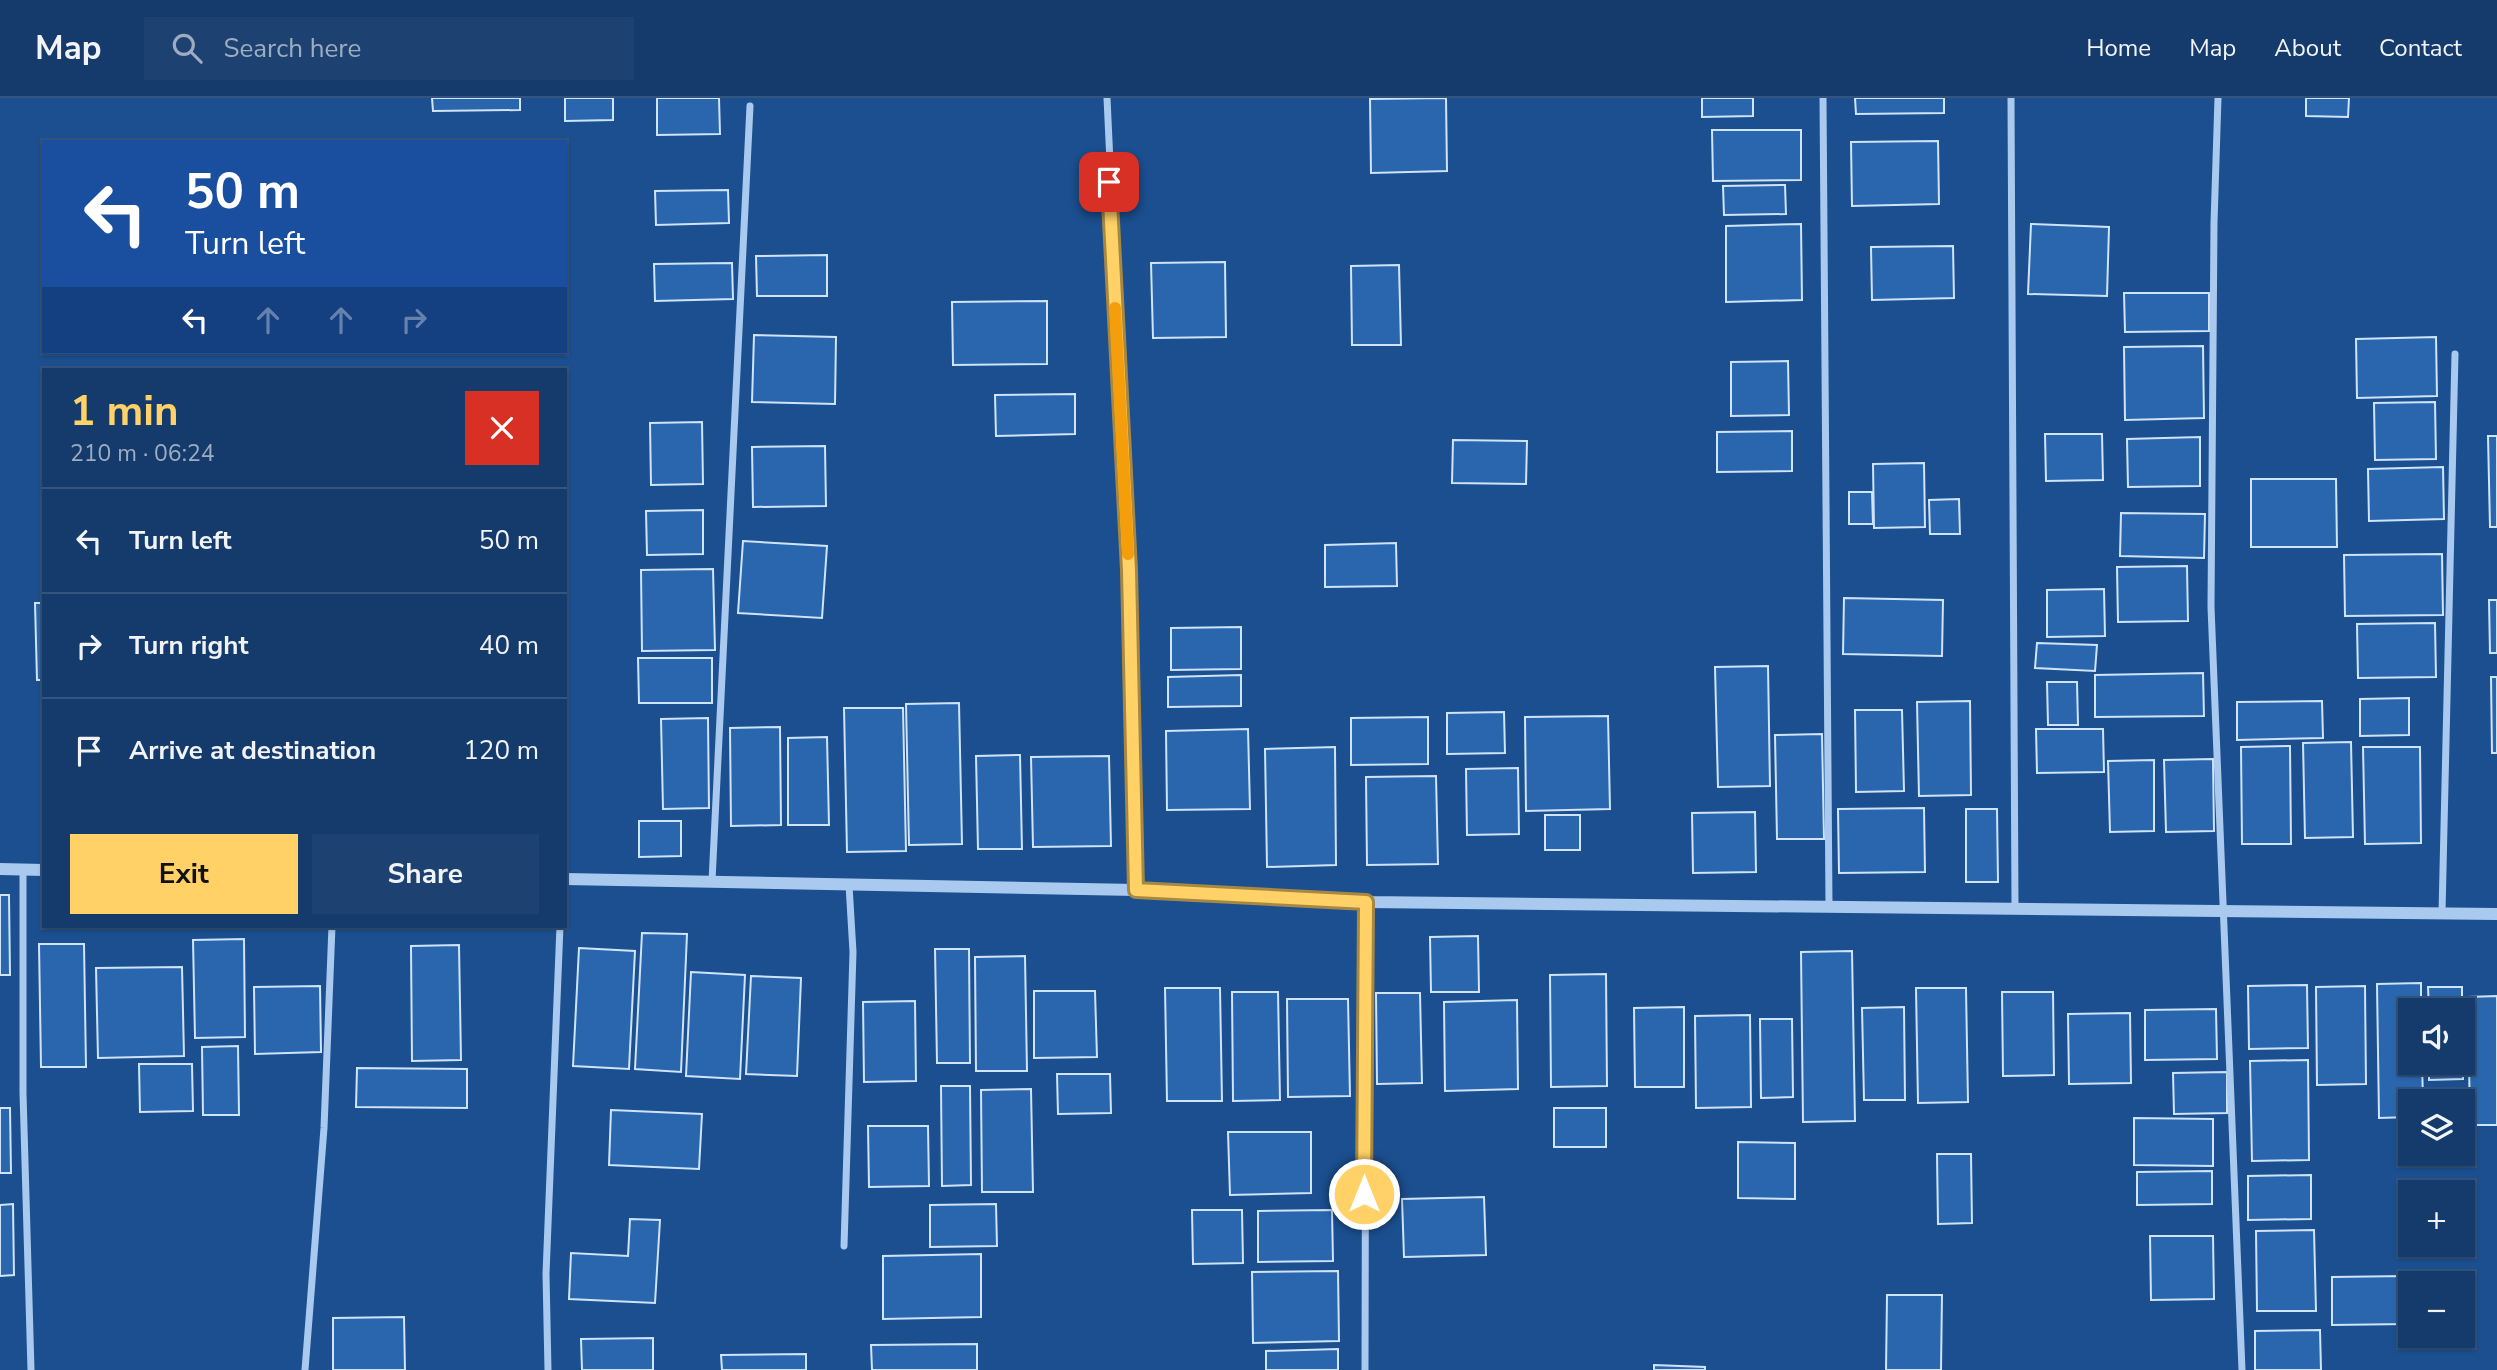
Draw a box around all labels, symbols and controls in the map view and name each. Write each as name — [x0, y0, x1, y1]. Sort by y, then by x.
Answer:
search box — [144, 17, 634, 80]
text: Map — [35, 26, 102, 71]
icon: search — [168, 29, 206, 67]
text: Search here — [224, 31, 361, 66]
text: Home — [2086, 32, 2151, 64]
text: Map — [2189, 32, 2236, 64]
text: About — [2274, 32, 2341, 64]
text: Contact — [2379, 32, 2462, 64]
pin — [1079, 152, 1139, 212]
text: 50 m — [185, 158, 300, 225]
icon: arrive — [1090, 163, 1128, 201]
icon: left — [70, 168, 161, 259]
text: Turn left — [185, 222, 305, 265]
icon: left — [176, 301, 214, 339]
icon: ahead — [249, 301, 287, 339]
icon: ahead — [322, 301, 360, 339]
icon: right — [395, 301, 433, 339]
text: 1 min — [70, 383, 179, 440]
button: close — [465, 391, 539, 465]
text: 210 m · 06:24 — [70, 438, 215, 469]
icon: left — [70, 522, 108, 560]
text: Turn left — [129, 523, 232, 558]
text: 50 m — [479, 523, 539, 558]
icon: right — [70, 627, 108, 665]
text: Turn right — [129, 628, 248, 663]
text: 40 m — [479, 628, 539, 663]
icon: arrive — [70, 732, 108, 770]
text: Arrive at destination — [129, 733, 376, 768]
text: 120 m — [463, 733, 539, 768]
button: Exit — [70, 834, 298, 914]
button: Share — [312, 834, 539, 914]
map controls — [2398, 998, 2475, 1348]
button: sound — [2398, 998, 2475, 1075]
button: layers — [2398, 1089, 2475, 1166]
position arrow — [1327, 1157, 1401, 1231]
button: + — [2398, 1180, 2475, 1257]
button: − — [2398, 1271, 2475, 1348]

